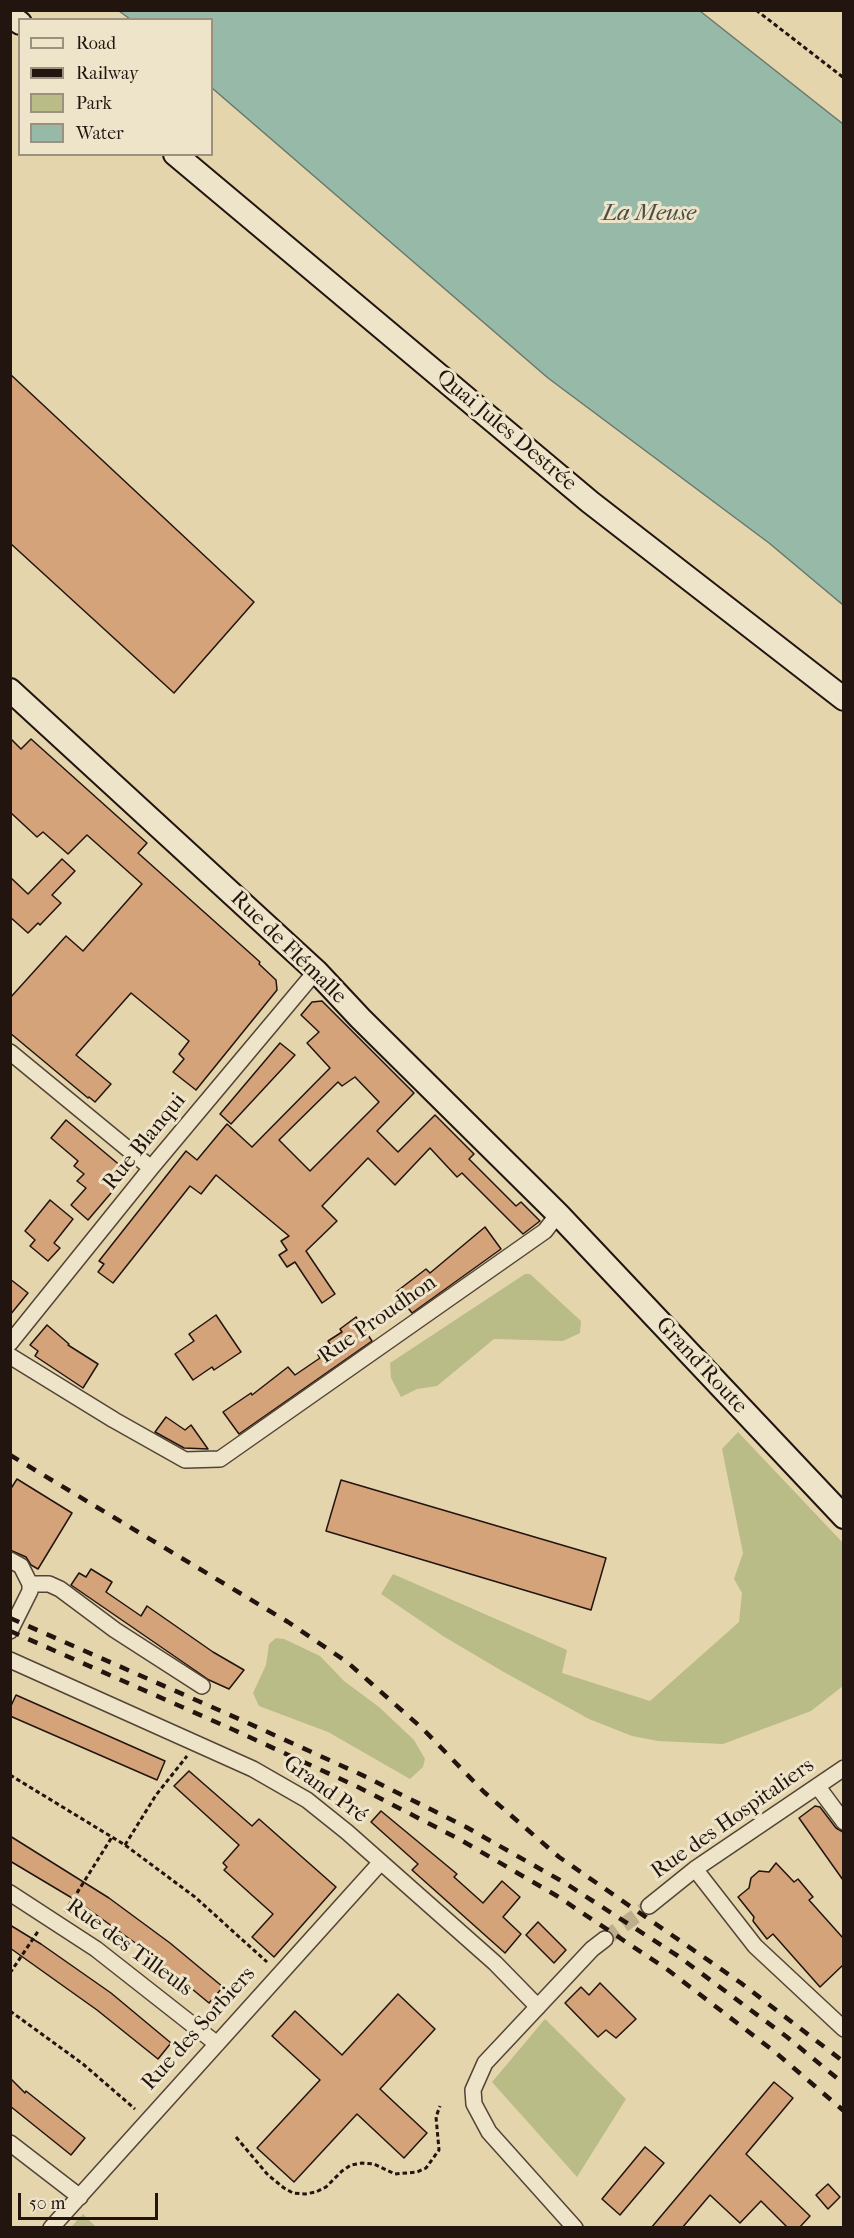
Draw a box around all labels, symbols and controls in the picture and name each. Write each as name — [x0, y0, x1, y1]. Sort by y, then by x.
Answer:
legend — [18, 18, 213, 156]
text: Road — [76, 33, 116, 54]
text: Railway — [76, 63, 139, 84]
text: Park — [76, 93, 112, 114]
text: Water — [76, 123, 124, 144]
water label: La Meuse — [602, 200, 696, 228]
street label: Quai Jules Destrée — [430, 365, 582, 497]
street label: Rue de Flémalle — [224, 886, 352, 1010]
street label: Rue Blanqui — [98, 1088, 192, 1196]
street label: Rue Proudhon — [314, 1270, 442, 1370]
street label: Grand'Route — [650, 1312, 752, 1420]
street label: Grand Pré — [278, 1751, 372, 1829]
street label: Rue des Hospitaliers — [647, 1753, 819, 1885]
street label: Rue des Tilleuls — [61, 1893, 197, 2003]
street label: Rue des Sorbiers — [137, 1962, 261, 2096]
scale bar — [21, 2181, 160, 2219]
text: 50 m — [29, 2193, 65, 2214]

